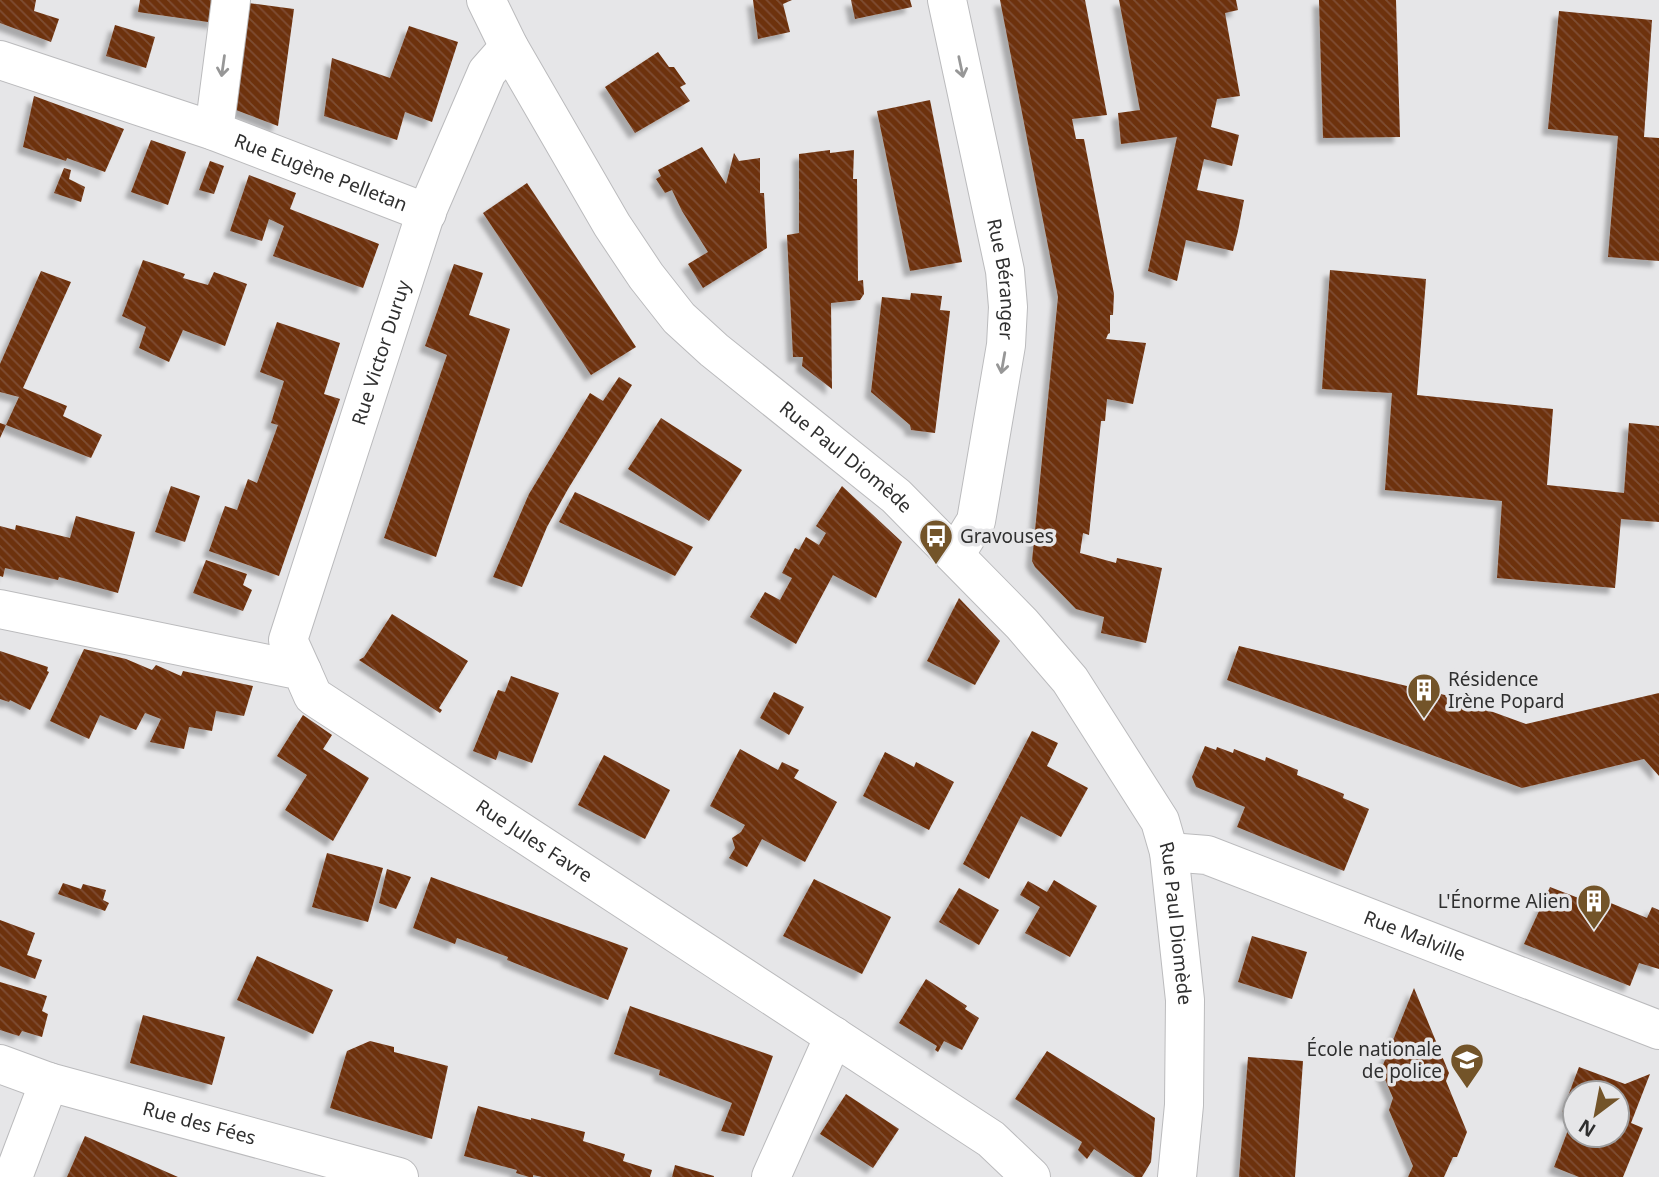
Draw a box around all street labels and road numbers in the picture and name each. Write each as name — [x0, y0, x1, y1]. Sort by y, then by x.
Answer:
street label: Rue Eugène Pelletan — [231, 127, 411, 217]
street label: Rue Béranger — [981, 216, 1021, 341]
street label: Rue Victor Duruy — [345, 277, 416, 428]
street label: Rue Paul Diomède — [774, 395, 918, 518]
street label: Rue Jules Favre — [471, 793, 598, 888]
street label: Rue Paul Diomède — [1154, 838, 1198, 1006]
street label: Rue Malville — [1360, 904, 1470, 967]
street label: Rue des Fées — [140, 1095, 259, 1151]

